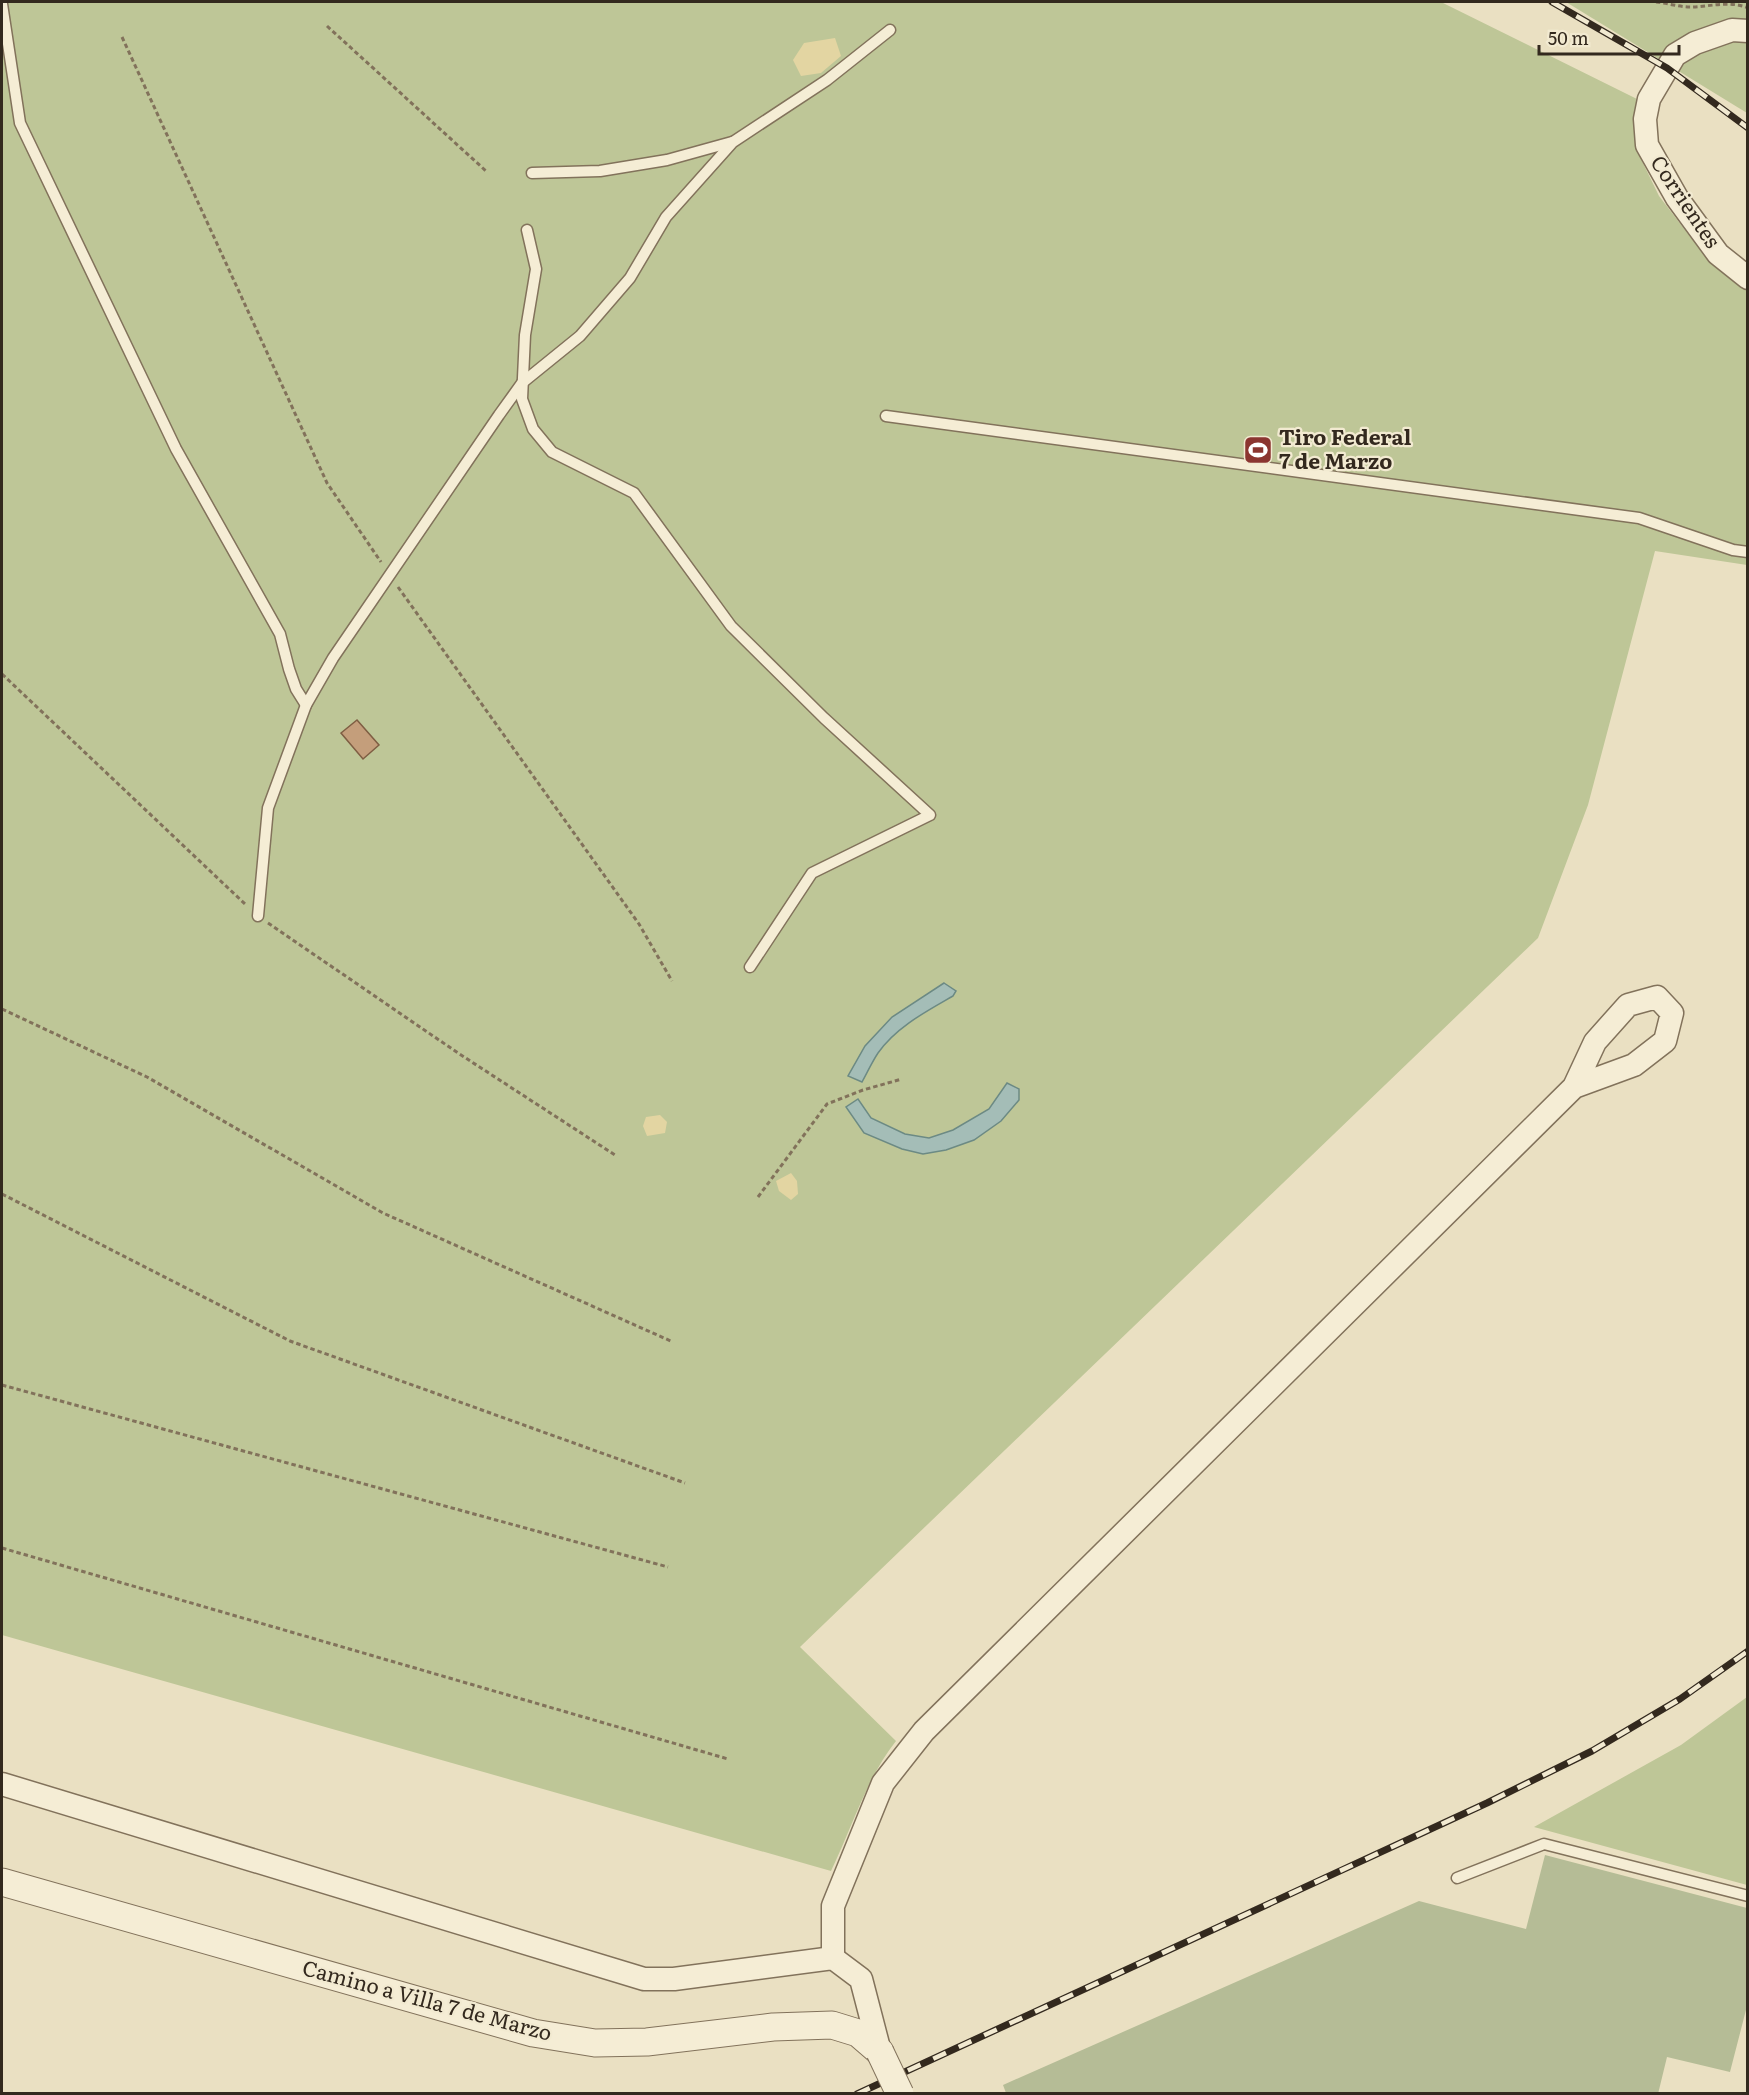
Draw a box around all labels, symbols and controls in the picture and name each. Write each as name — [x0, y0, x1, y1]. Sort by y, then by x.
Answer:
scale bar — [1539, 18, 1678, 56]
text: 50 m — [1548, 24, 1589, 51]
street label: Corrientes — [1645, 148, 1730, 253]
place label: Tiro Federal 7 de Marzo — [1279, 420, 1412, 475]
sports icon: Tiro Federal 7 de Marzo — [1242, 434, 1274, 466]
street label: Camino a Villa 7 de Marzo — [299, 1950, 556, 2047]

